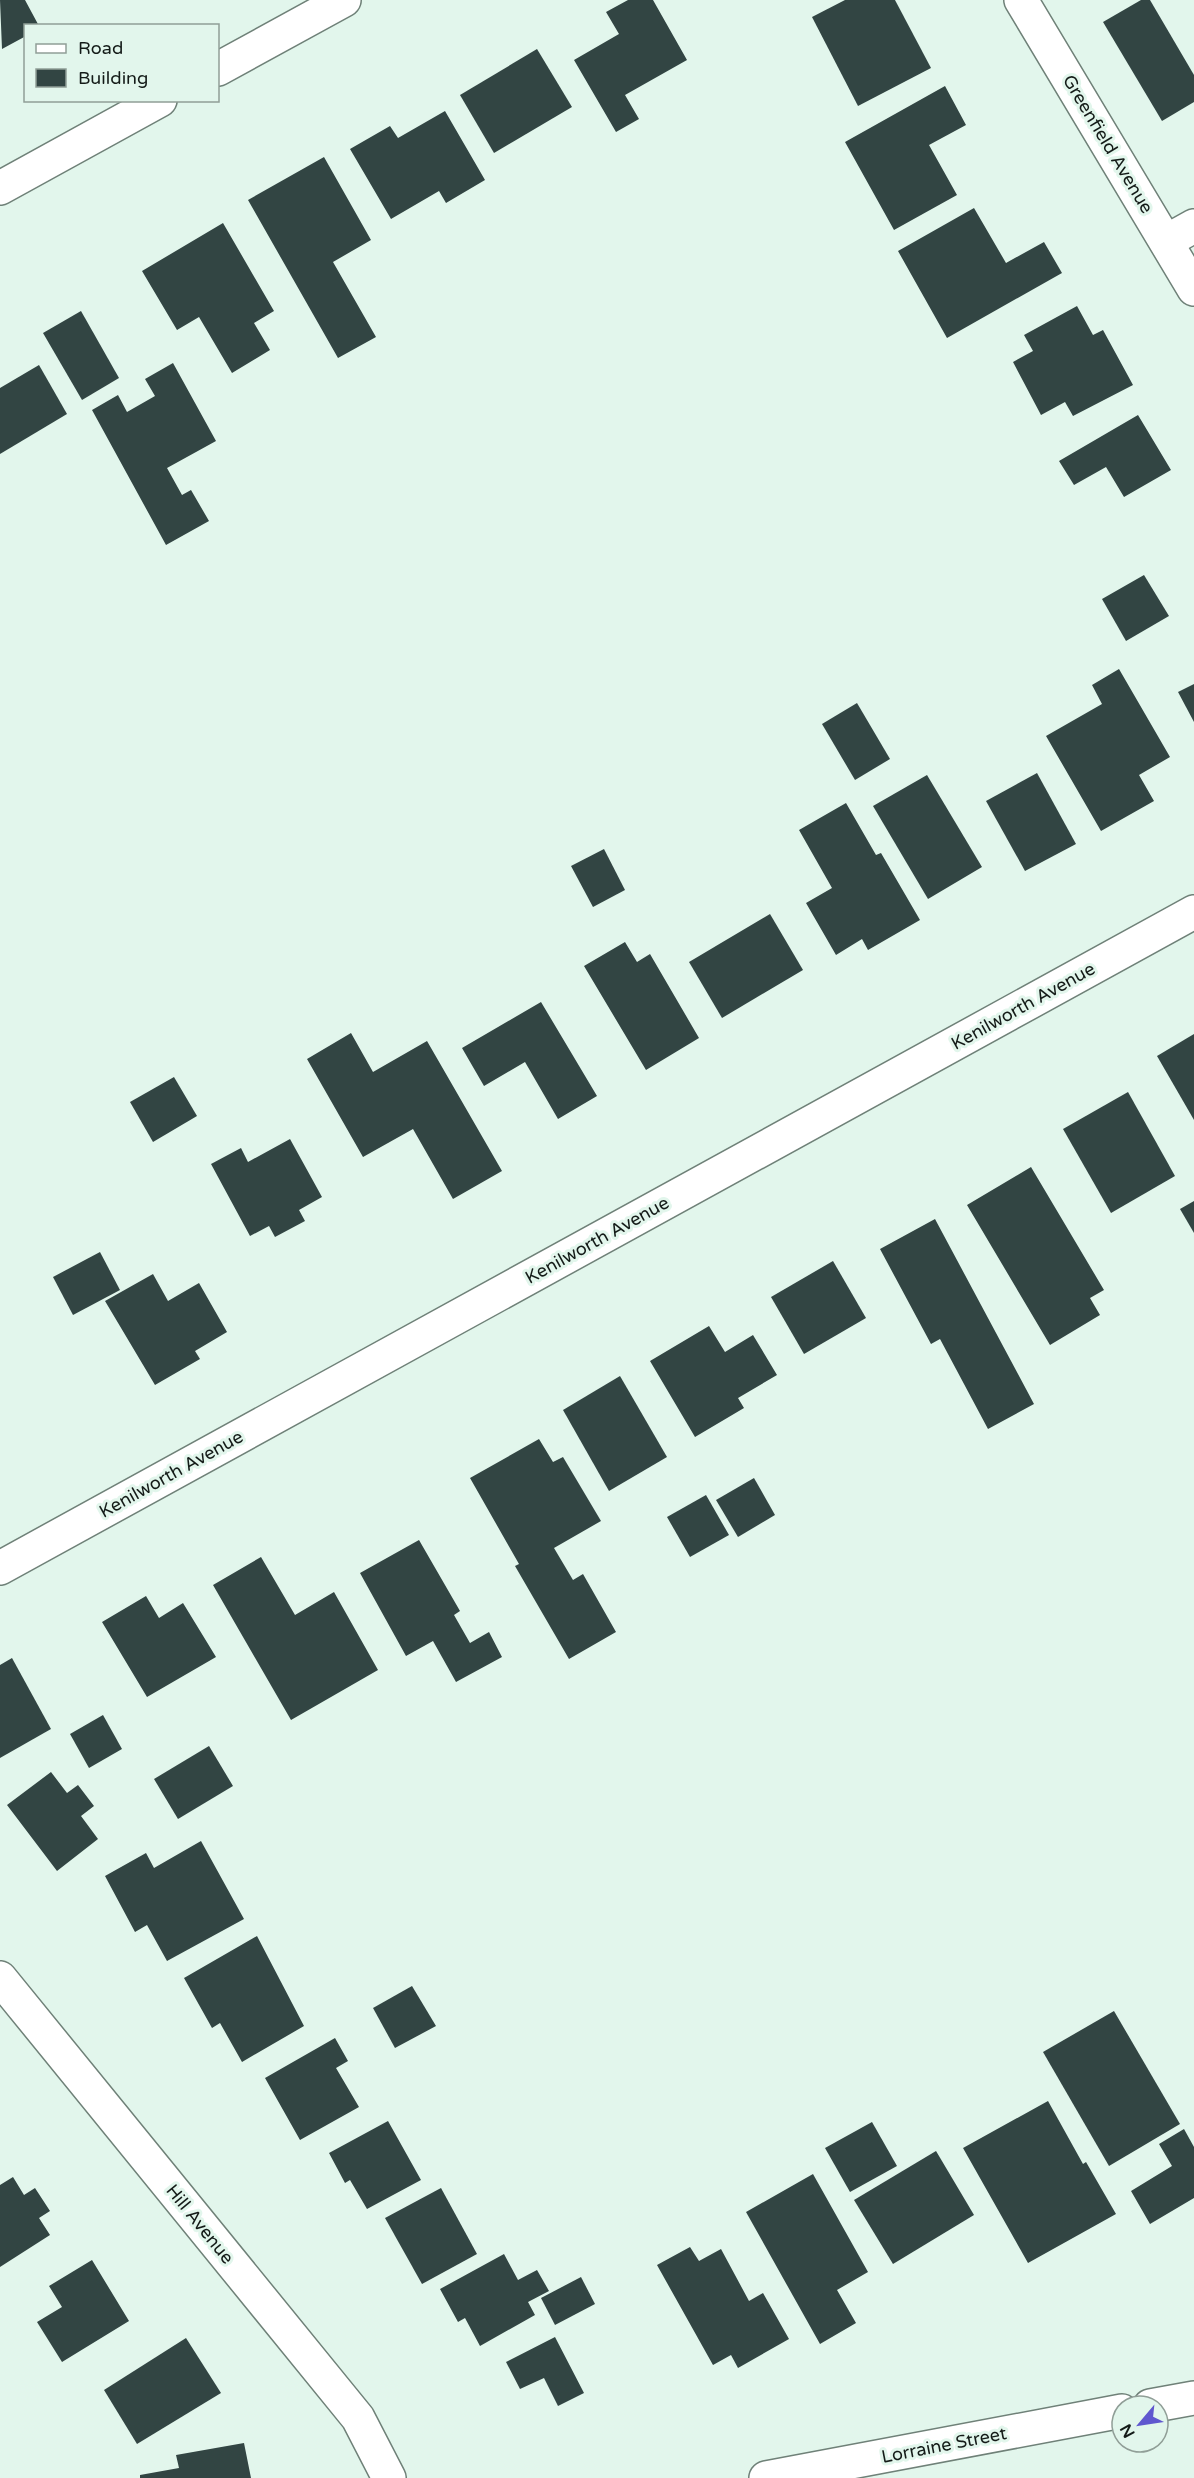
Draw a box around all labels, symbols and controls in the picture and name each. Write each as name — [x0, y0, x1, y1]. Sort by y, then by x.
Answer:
legend — [24, 24, 219, 102]
text: Road — [78, 37, 123, 59]
text: Building — [78, 67, 148, 89]
street label: Greenfield Avenue — [1058, 71, 1158, 217]
street label: Kenilworth Avenue — [947, 957, 1099, 1055]
street label: Kenilworth Avenue — [521, 1191, 673, 1289]
street label: Kenilworth Avenue — [95, 1425, 247, 1523]
street label: Hill Avenue — [161, 2180, 239, 2268]
north arrow — [1110, 2394, 1170, 2454]
text: N — [1116, 2420, 1140, 2441]
street label: Lorraine Street — [880, 2422, 1009, 2468]

